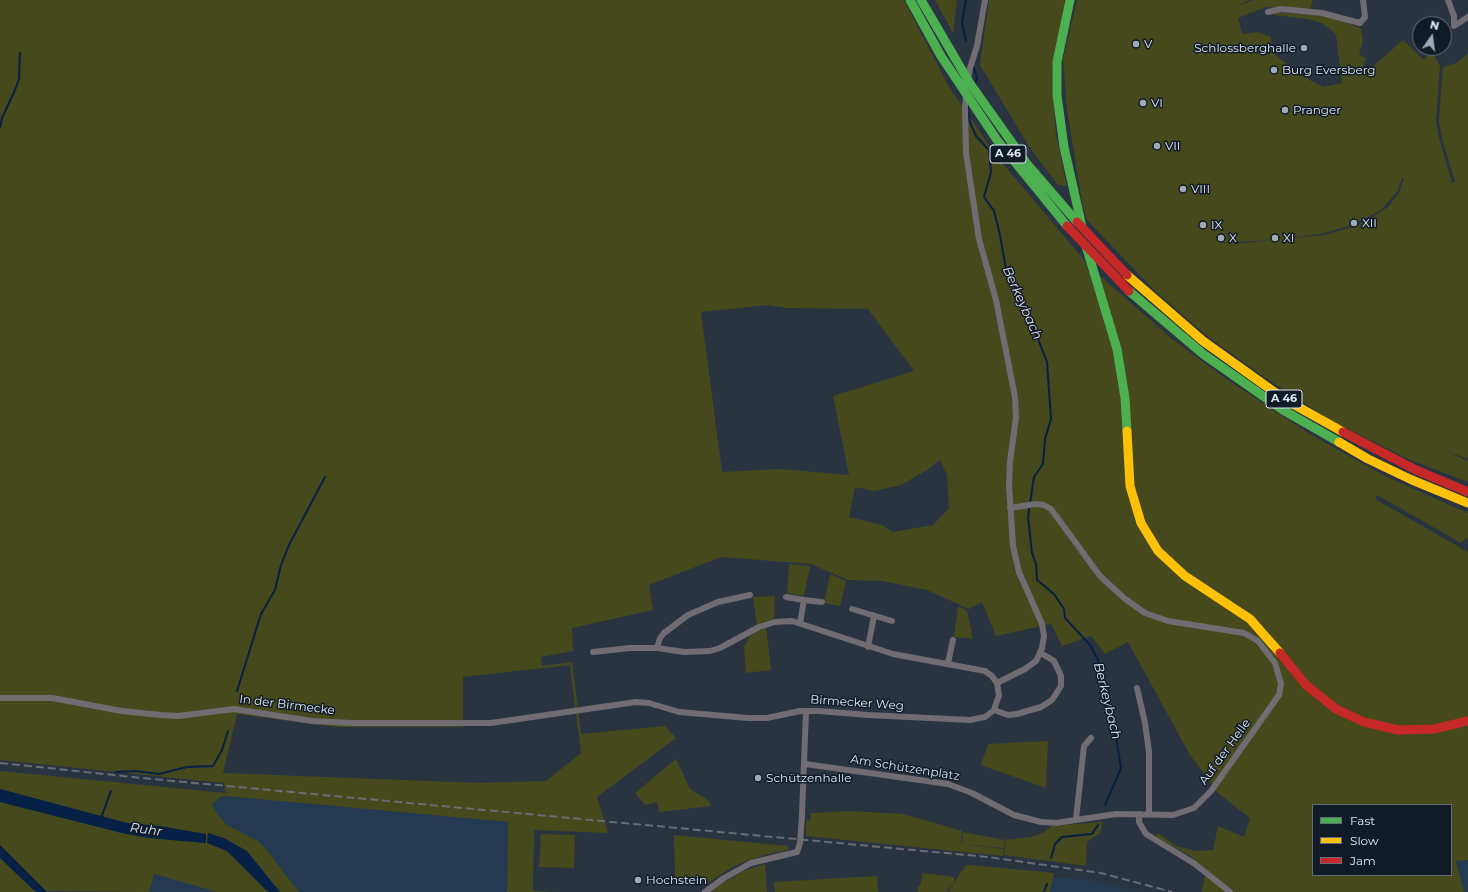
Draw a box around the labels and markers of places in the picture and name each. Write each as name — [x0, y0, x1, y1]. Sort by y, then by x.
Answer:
place label: V — [1144, 37, 1152, 51]
marker: V — [1131, 39, 1141, 49]
place label: Schlossberghalle — [1194, 41, 1296, 55]
marker: Schlossberghalle — [1299, 43, 1309, 53]
place label: Burg Eversberg — [1282, 63, 1376, 77]
marker: Burg Eversberg — [1269, 65, 1279, 75]
place label: VI — [1151, 96, 1163, 110]
marker: VI — [1138, 98, 1148, 108]
place label: Pranger — [1293, 103, 1341, 117]
marker: Pranger — [1280, 105, 1290, 115]
place label: VII — [1165, 139, 1180, 153]
marker: VII — [1152, 141, 1162, 151]
place label: VIII — [1191, 182, 1210, 196]
marker: VIII — [1178, 184, 1188, 194]
place label: XII — [1362, 216, 1377, 230]
place label: IX — [1211, 218, 1222, 232]
marker: XII — [1349, 218, 1359, 228]
marker: IX — [1198, 220, 1208, 230]
place label: X — [1229, 231, 1237, 245]
place label: XI — [1283, 231, 1294, 245]
marker: X — [1216, 233, 1226, 243]
marker: XI — [1270, 233, 1280, 243]
place label: Schützenhalle — [766, 771, 851, 785]
marker: Schützenhalle — [753, 773, 763, 783]
place label: Hochstein — [646, 873, 707, 887]
marker: Hochstein — [633, 875, 643, 885]

